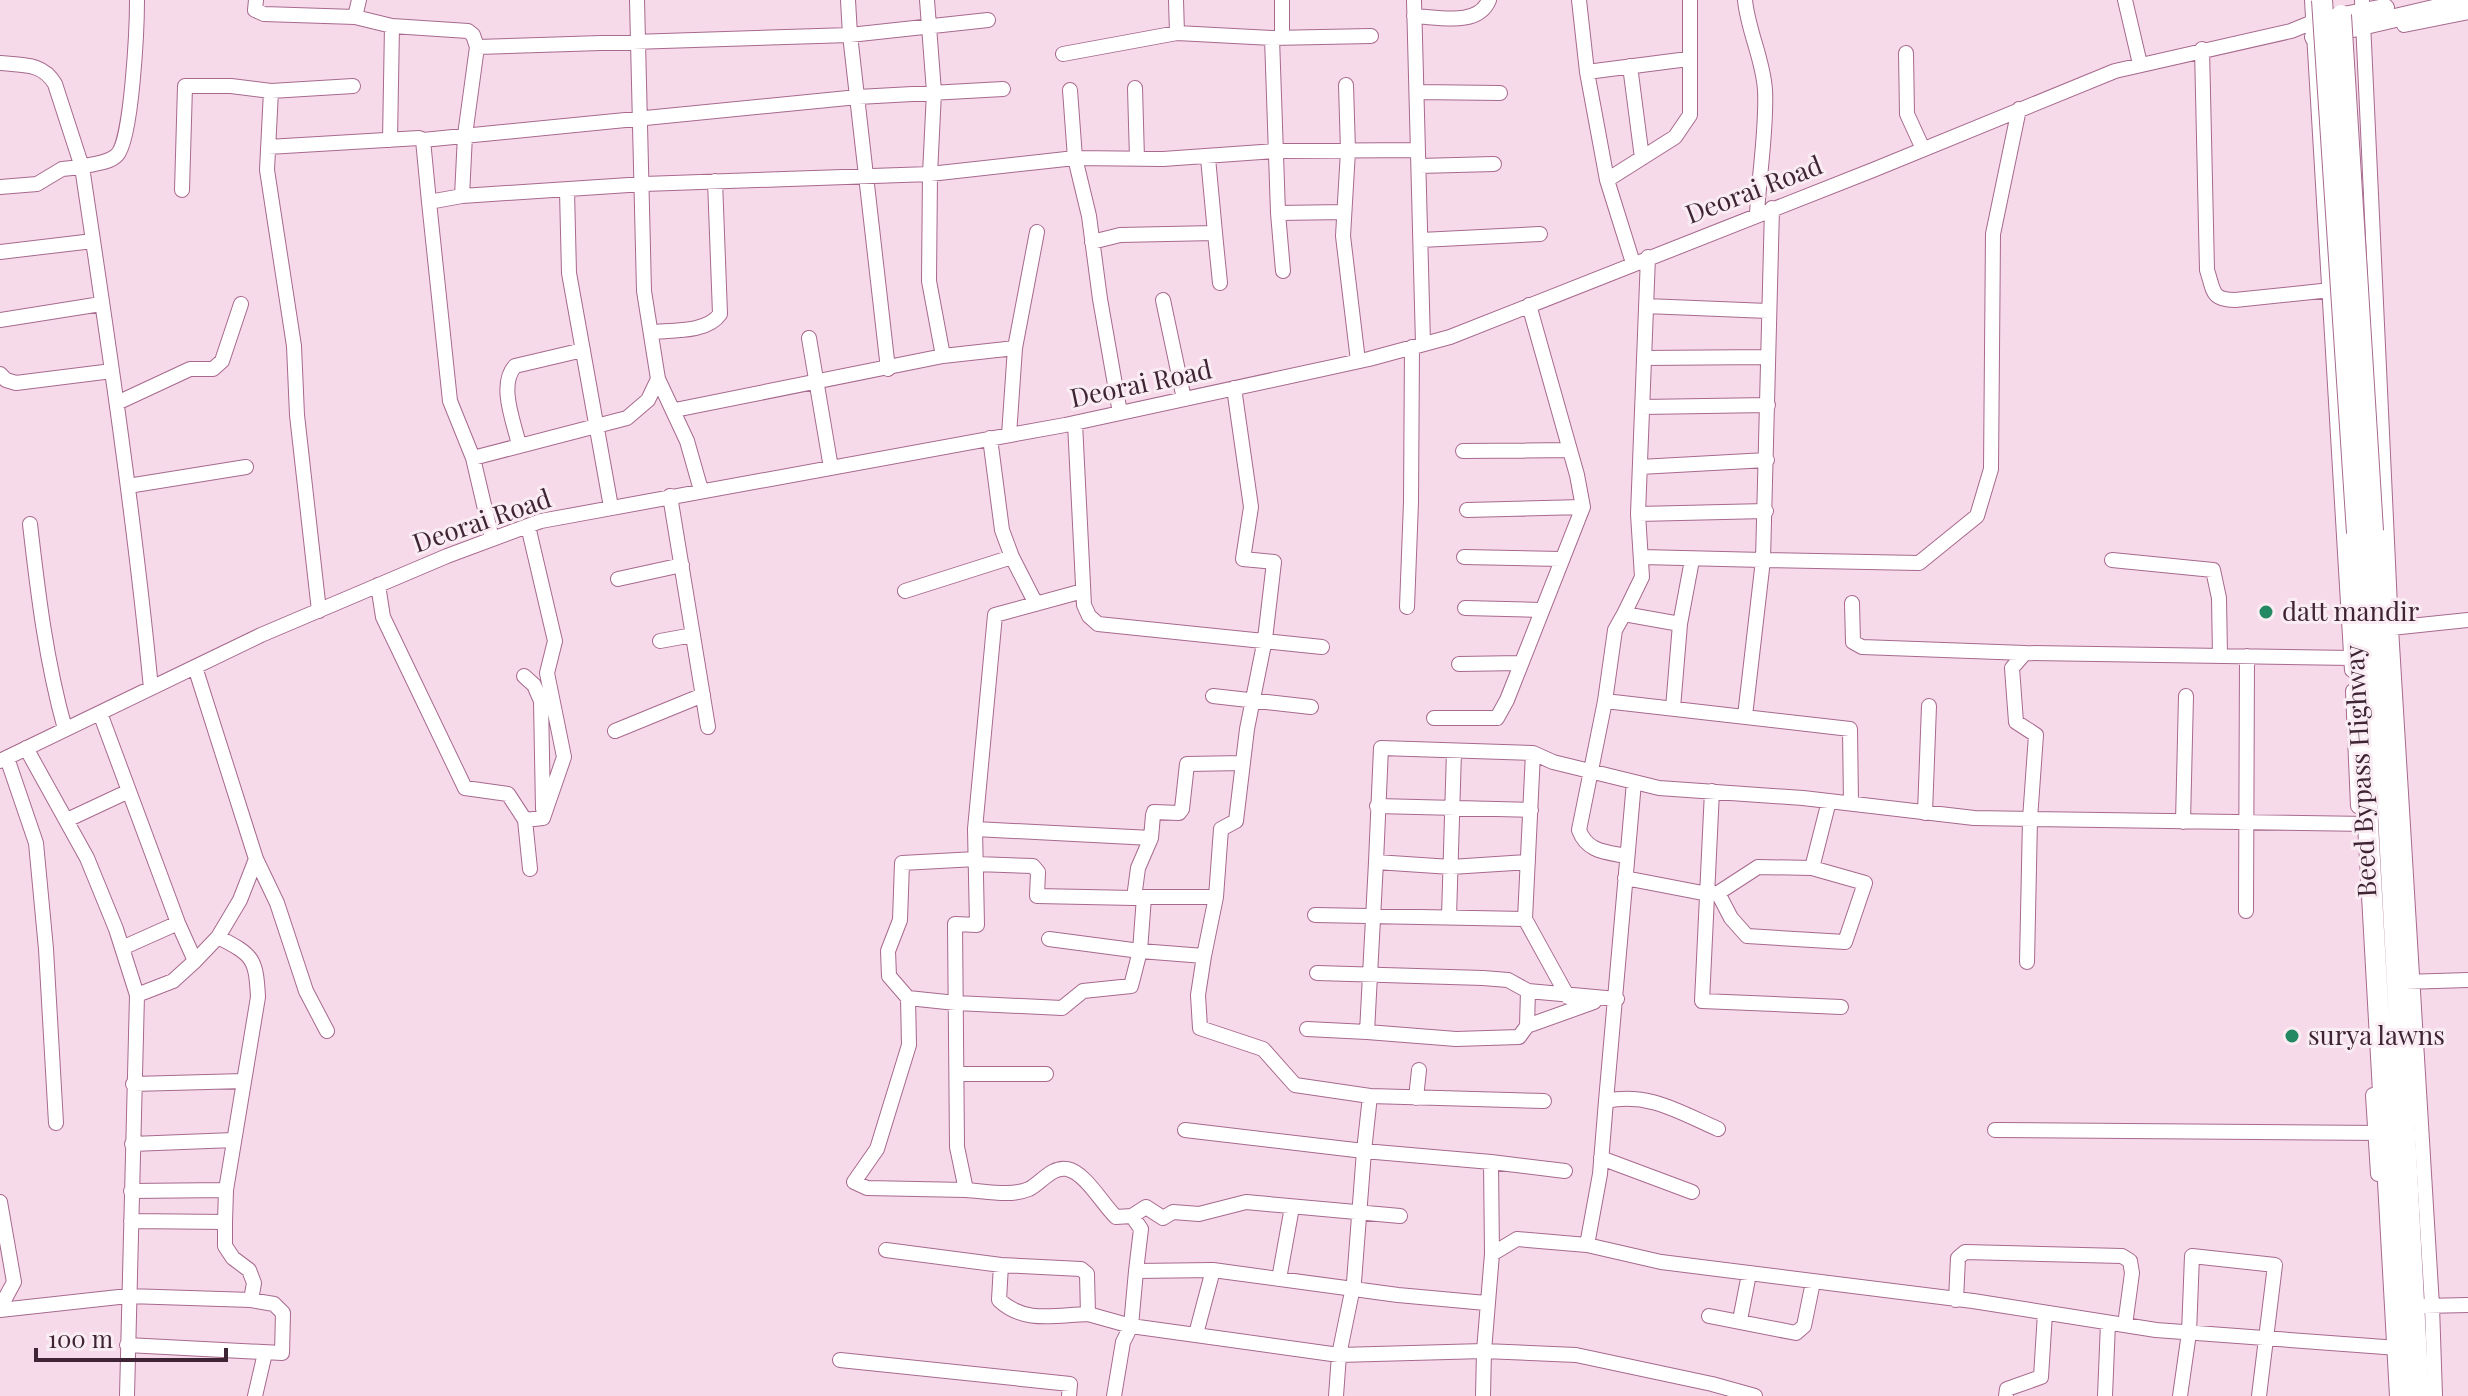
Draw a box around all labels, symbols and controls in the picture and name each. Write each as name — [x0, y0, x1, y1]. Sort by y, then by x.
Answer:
street label: Deorai Road — [1680, 146, 1827, 231]
street label: Deorai Road — [1067, 350, 1215, 415]
street label: Deorai Road — [408, 480, 555, 560]
place label: datt mandir — [2282, 593, 2420, 628]
marker: datt mandir — [2257, 603, 2275, 621]
street label: Beed Bypass Highway — [2335, 644, 2384, 898]
place label: surya lawns — [2308, 1017, 2445, 1052]
marker: surya lawns — [2283, 1027, 2301, 1045]
scale bar — [36, 1312, 226, 1362]
text: 100 m — [48, 1322, 113, 1354]

